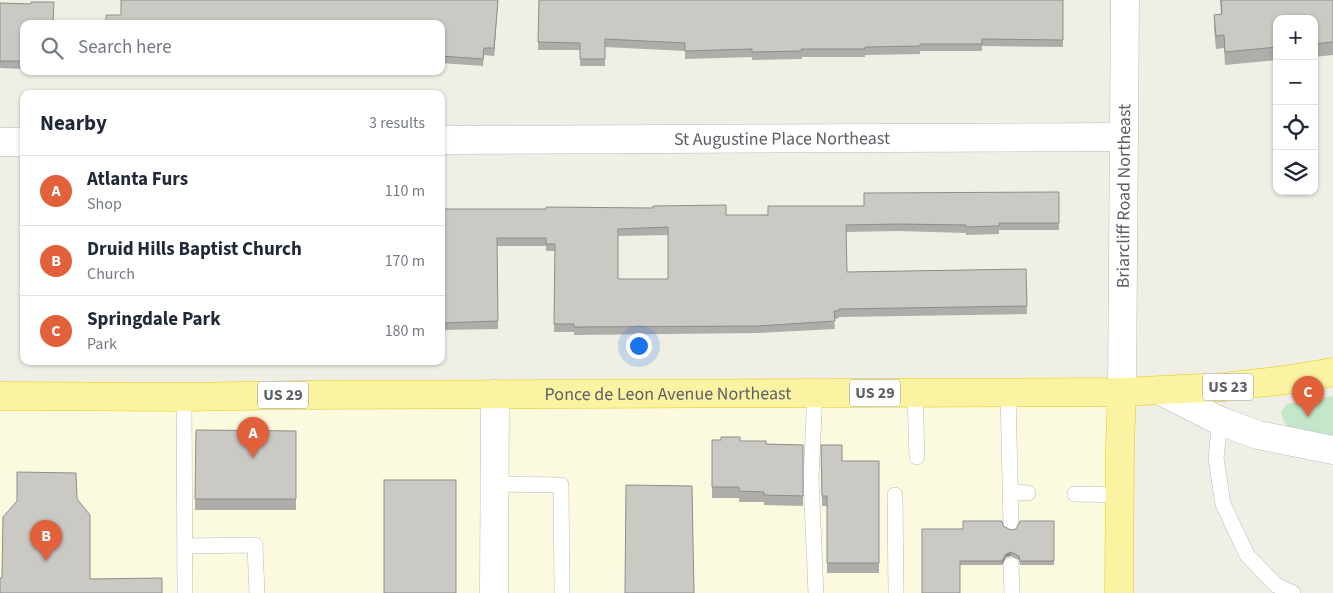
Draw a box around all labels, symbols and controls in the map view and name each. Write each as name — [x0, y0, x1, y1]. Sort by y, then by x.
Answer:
map controls — [1273, 15, 1318, 195]
button: + — [1273, 15, 1318, 60]
search box — [20, 20, 445, 75]
icon: search — [38, 34, 66, 62]
text: Search here — [78, 34, 172, 61]
button: − — [1273, 60, 1318, 105]
street label: Briarcliff Road Northeast — [1110, 104, 1137, 288]
button: locate — [1273, 105, 1318, 150]
text: Nearby — [40, 108, 107, 138]
text: 3 results — [369, 112, 425, 134]
street label: St Augustine Place Northeast — [674, 126, 890, 151]
button: layers — [1273, 150, 1318, 195]
text: Atlanta Furs — [87, 166, 188, 193]
text: A — [51, 180, 61, 202]
text: 110 m — [385, 180, 425, 202]
text: Shop — [87, 193, 122, 215]
text: Druid Hills Baptist Church — [87, 236, 302, 263]
text: B — [51, 250, 61, 272]
text: 170 m — [385, 250, 425, 272]
text: Church — [87, 263, 135, 285]
text: Springdale Park — [87, 306, 221, 333]
text: C — [51, 320, 61, 342]
text: 180 m — [385, 320, 425, 342]
text: Park — [87, 333, 117, 355]
your location — [626, 333, 652, 359]
road number: US 23 — [1203, 374, 1253, 401]
pin: C — [1292, 376, 1324, 417]
road number: US 29 — [850, 379, 900, 406]
street label: Ponce de Leon Avenue Northeast — [545, 381, 791, 407]
road number: US 29 — [258, 382, 308, 408]
pin: A — [237, 417, 269, 458]
pin: B — [30, 520, 62, 561]

